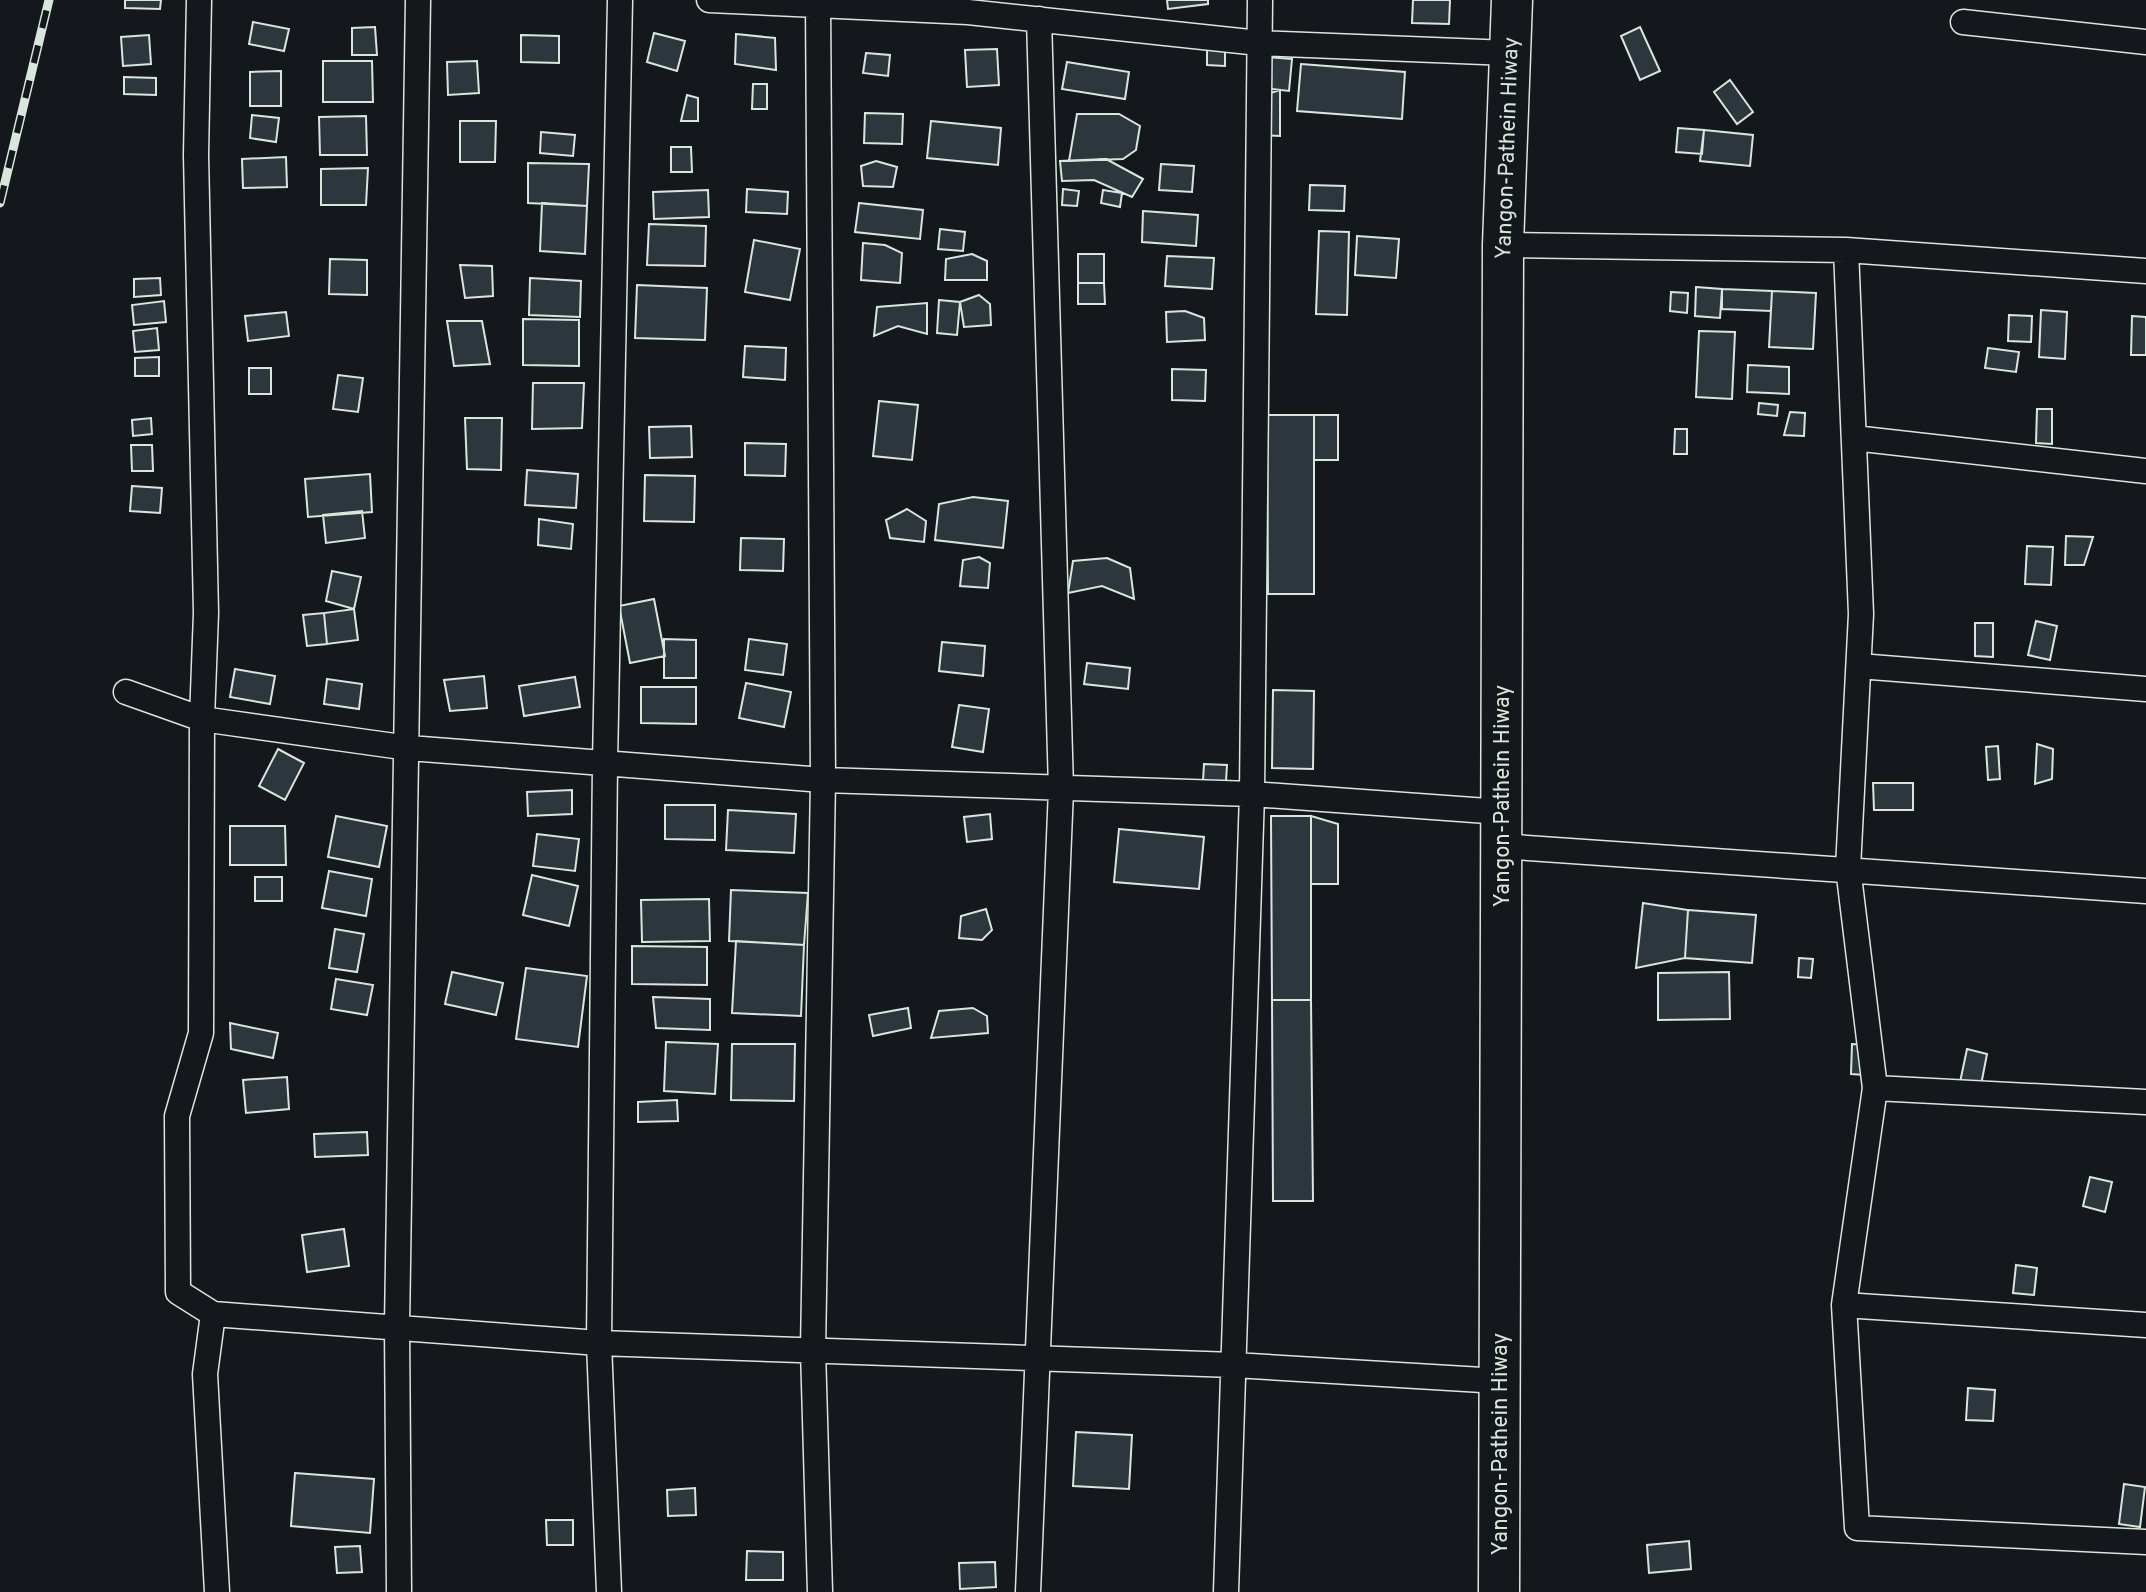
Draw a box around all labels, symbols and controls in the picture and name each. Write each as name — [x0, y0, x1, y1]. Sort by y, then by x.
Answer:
street label: Yangon-Pathein Hiway — [1491, 36, 1526, 260]
street label: Yangon-Pathein Hiway — [1490, 685, 1517, 907]
street label: Yangon-Pathein Hiway — [1488, 1333, 1515, 1555]

